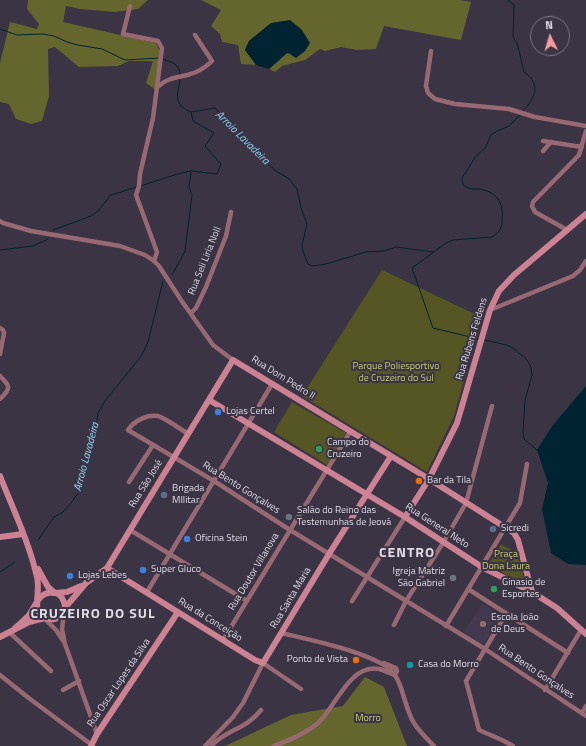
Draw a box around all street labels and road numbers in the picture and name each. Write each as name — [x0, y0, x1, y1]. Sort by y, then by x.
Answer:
street label: Rua Seli Liria Noll — [186, 225, 224, 297]
street label: Rua Rubens Feldens — [454, 296, 490, 382]
street label: Rua Dom Pedro II — [249, 354, 317, 402]
street label: Rua São José — [127, 458, 165, 510]
street label: Rua Bento Gonçalves — [200, 459, 282, 517]
street label: Rua General Neto — [403, 501, 471, 551]
street label: Rua Doutor Villanova — [226, 531, 282, 613]
street label: Rua Santa Maria — [268, 565, 314, 631]
street label: Rua da Conceição — [176, 595, 244, 645]
street label: Rua Oscar Lopes da Silva — [85, 636, 153, 730]
street label: Rua Bento Gonçalves — [496, 642, 576, 702]

